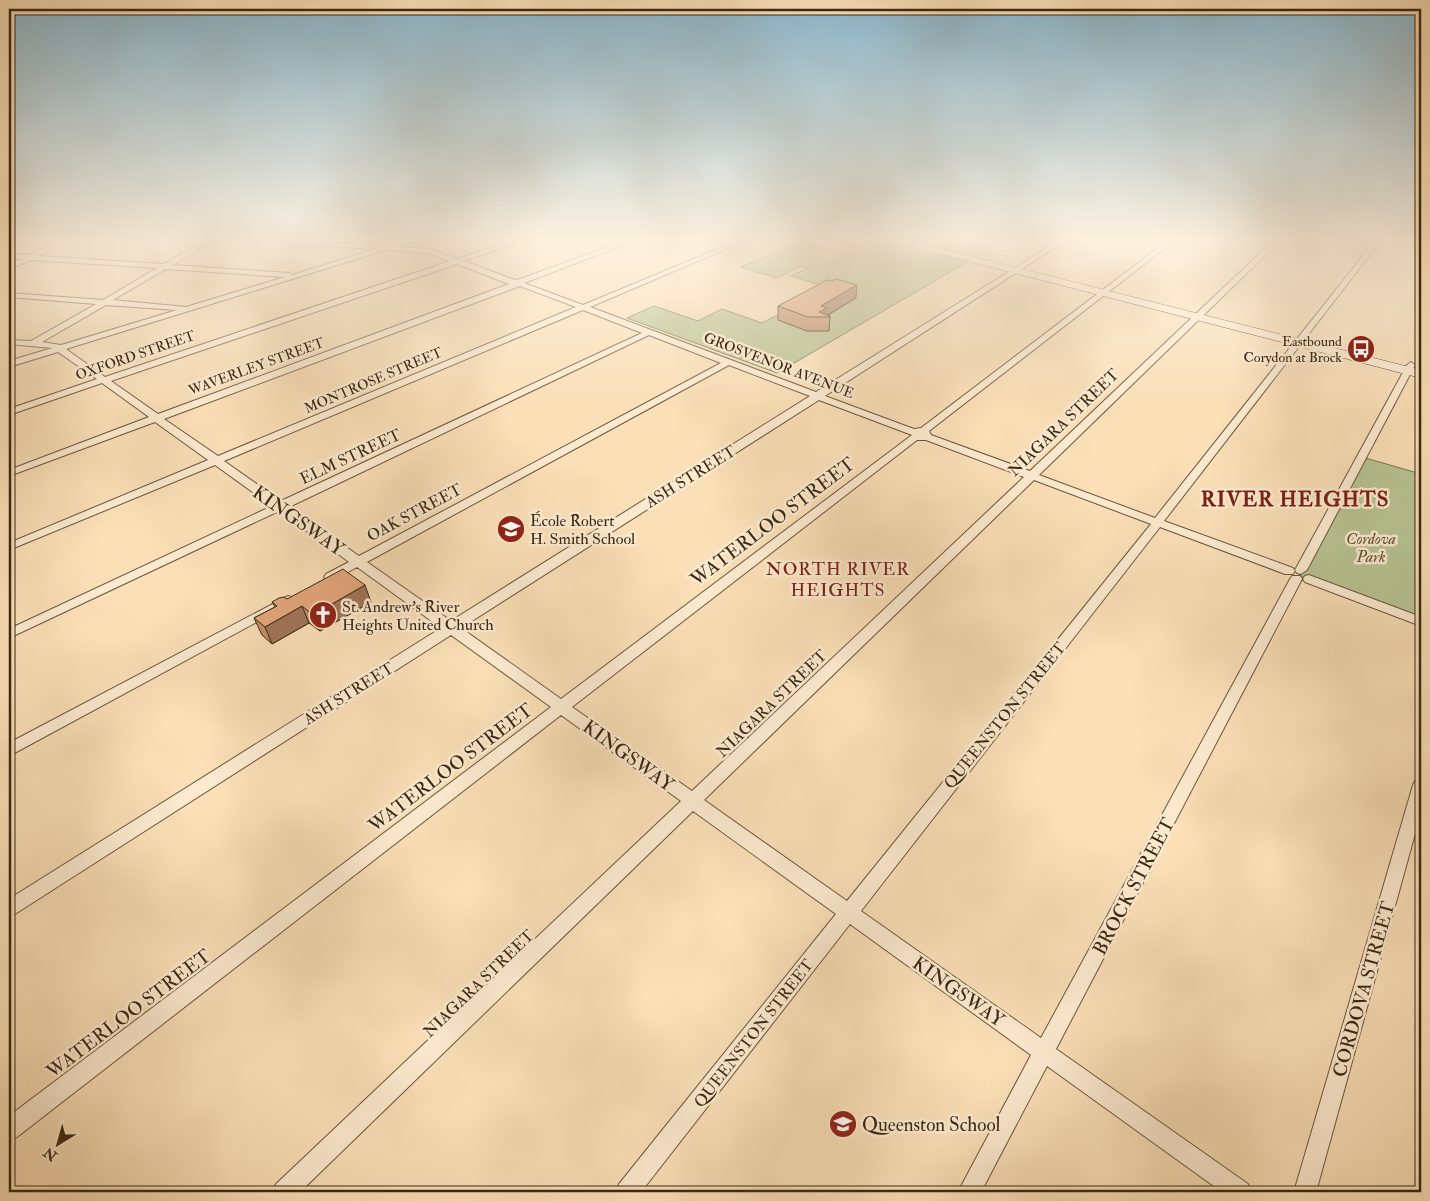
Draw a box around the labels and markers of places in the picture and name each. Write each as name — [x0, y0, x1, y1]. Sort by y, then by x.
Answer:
place label: Eastbound Corydon at Brock — [1243, 333, 1342, 367]
bus stop icon: Eastbound Corydon at Brock — [1346, 334, 1376, 364]
place label: École Robert H. Smith School — [530, 510, 635, 549]
school or university icon: École Robert H. Smith School — [496, 514, 526, 544]
place label: St. Andrew's River Heights United Church — [342, 597, 494, 635]
church icon: St. Andrew's River Heights United Church — [308, 600, 338, 630]
school or university icon: Queenston School — [828, 1109, 858, 1139]
place label: Queenston School — [862, 1113, 1000, 1137]

